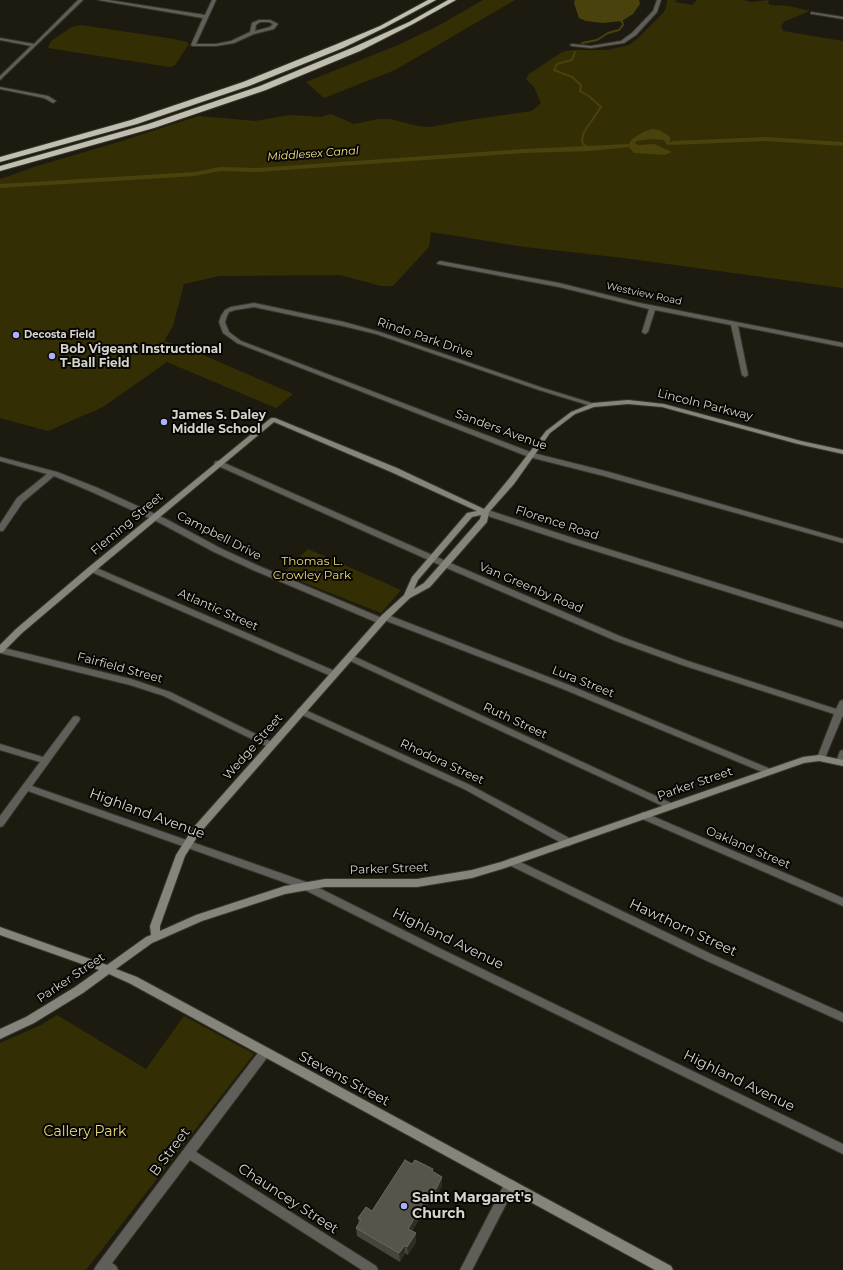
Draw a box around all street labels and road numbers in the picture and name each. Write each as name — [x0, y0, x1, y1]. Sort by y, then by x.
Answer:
street label: Westview Road — [605, 280, 683, 308]
street label: Rindo Park Drive — [375, 315, 475, 361]
street label: Lincoln Parkway — [656, 386, 754, 424]
street label: Sanders Avenue — [453, 407, 549, 453]
street label: Fleming Street — [88, 490, 166, 558]
street label: Florence Road — [514, 503, 600, 543]
street label: Campbell Drive — [174, 509, 264, 563]
street label: Van Greenby Road — [477, 560, 585, 616]
street label: Atlantic Street — [176, 586, 260, 634]
street label: Fairfield Street — [76, 650, 164, 686]
street label: Lura Street — [550, 663, 616, 701]
street label: Ruth Street — [481, 700, 549, 742]
street label: Wedge Street — [220, 711, 286, 783]
street label: Rhodora Street — [398, 736, 486, 788]
street label: Parker Street — [655, 764, 735, 804]
street label: Highland Avenue — [87, 785, 207, 843]
street label: Oakland Street — [704, 824, 792, 872]
street label: Parker Street — [349, 860, 429, 878]
street label: Hawthorn Street — [627, 896, 739, 960]
street label: Highland Avenue — [390, 905, 506, 973]
street label: Parker Street — [34, 950, 108, 1006]
street label: Highland Avenue — [681, 1047, 797, 1115]
street label: Stevens Street — [296, 1048, 392, 1110]
street label: B Street — [146, 1124, 194, 1180]
street label: Chauncey Street — [235, 1160, 341, 1238]

